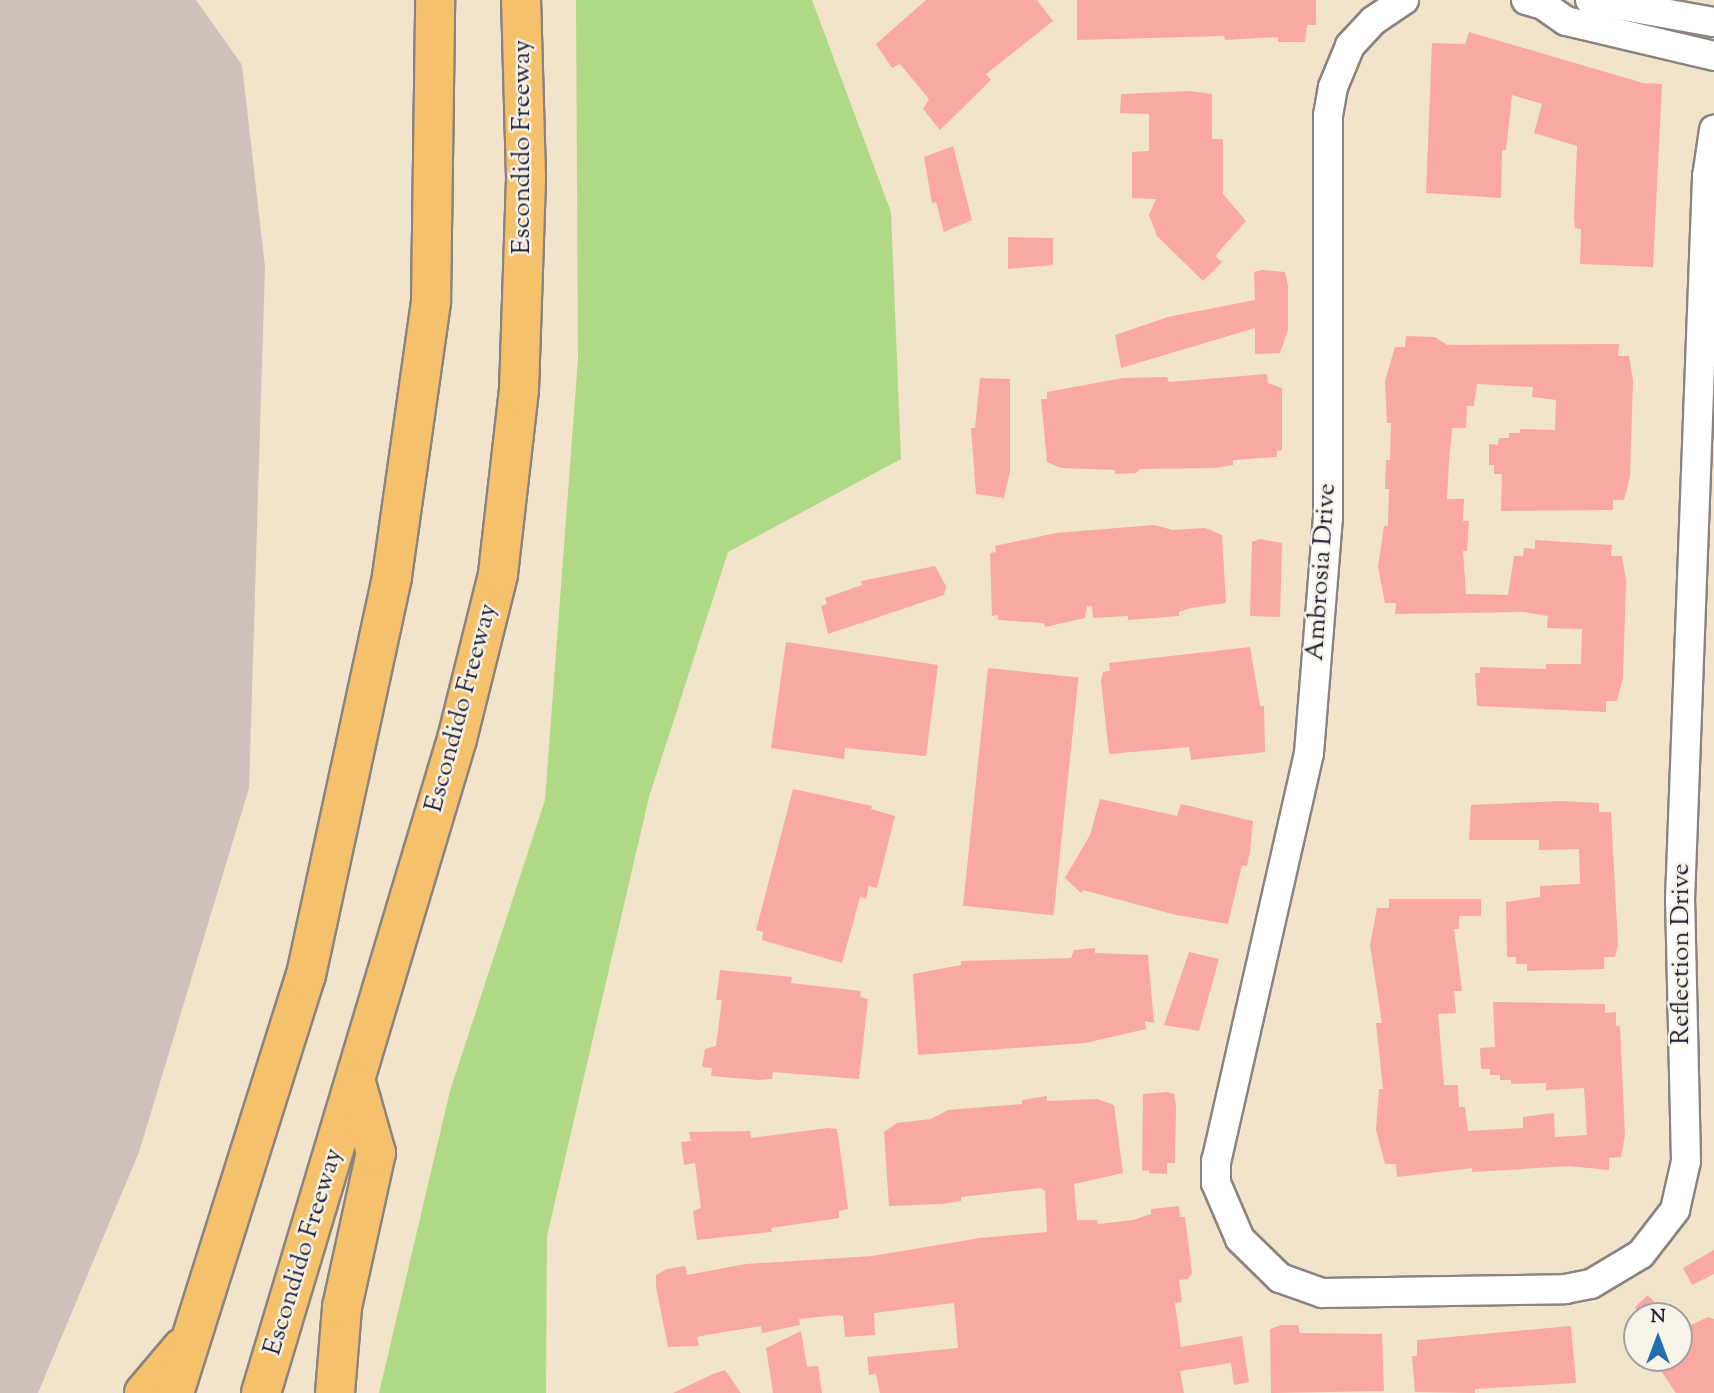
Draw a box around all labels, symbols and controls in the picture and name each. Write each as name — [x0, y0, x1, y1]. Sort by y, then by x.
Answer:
street label: Escondido Freeway — [507, 40, 539, 254]
street label: Ambrosia Drive — [1300, 482, 1344, 662]
street label: Escondido Freeway — [419, 600, 505, 816]
street label: Reflection Drive — [1666, 863, 1698, 1045]
street label: Escondido Freeway — [258, 1145, 350, 1359]
north arrow — [1623, 1302, 1693, 1372]
text: N — [1650, 1304, 1666, 1331]

